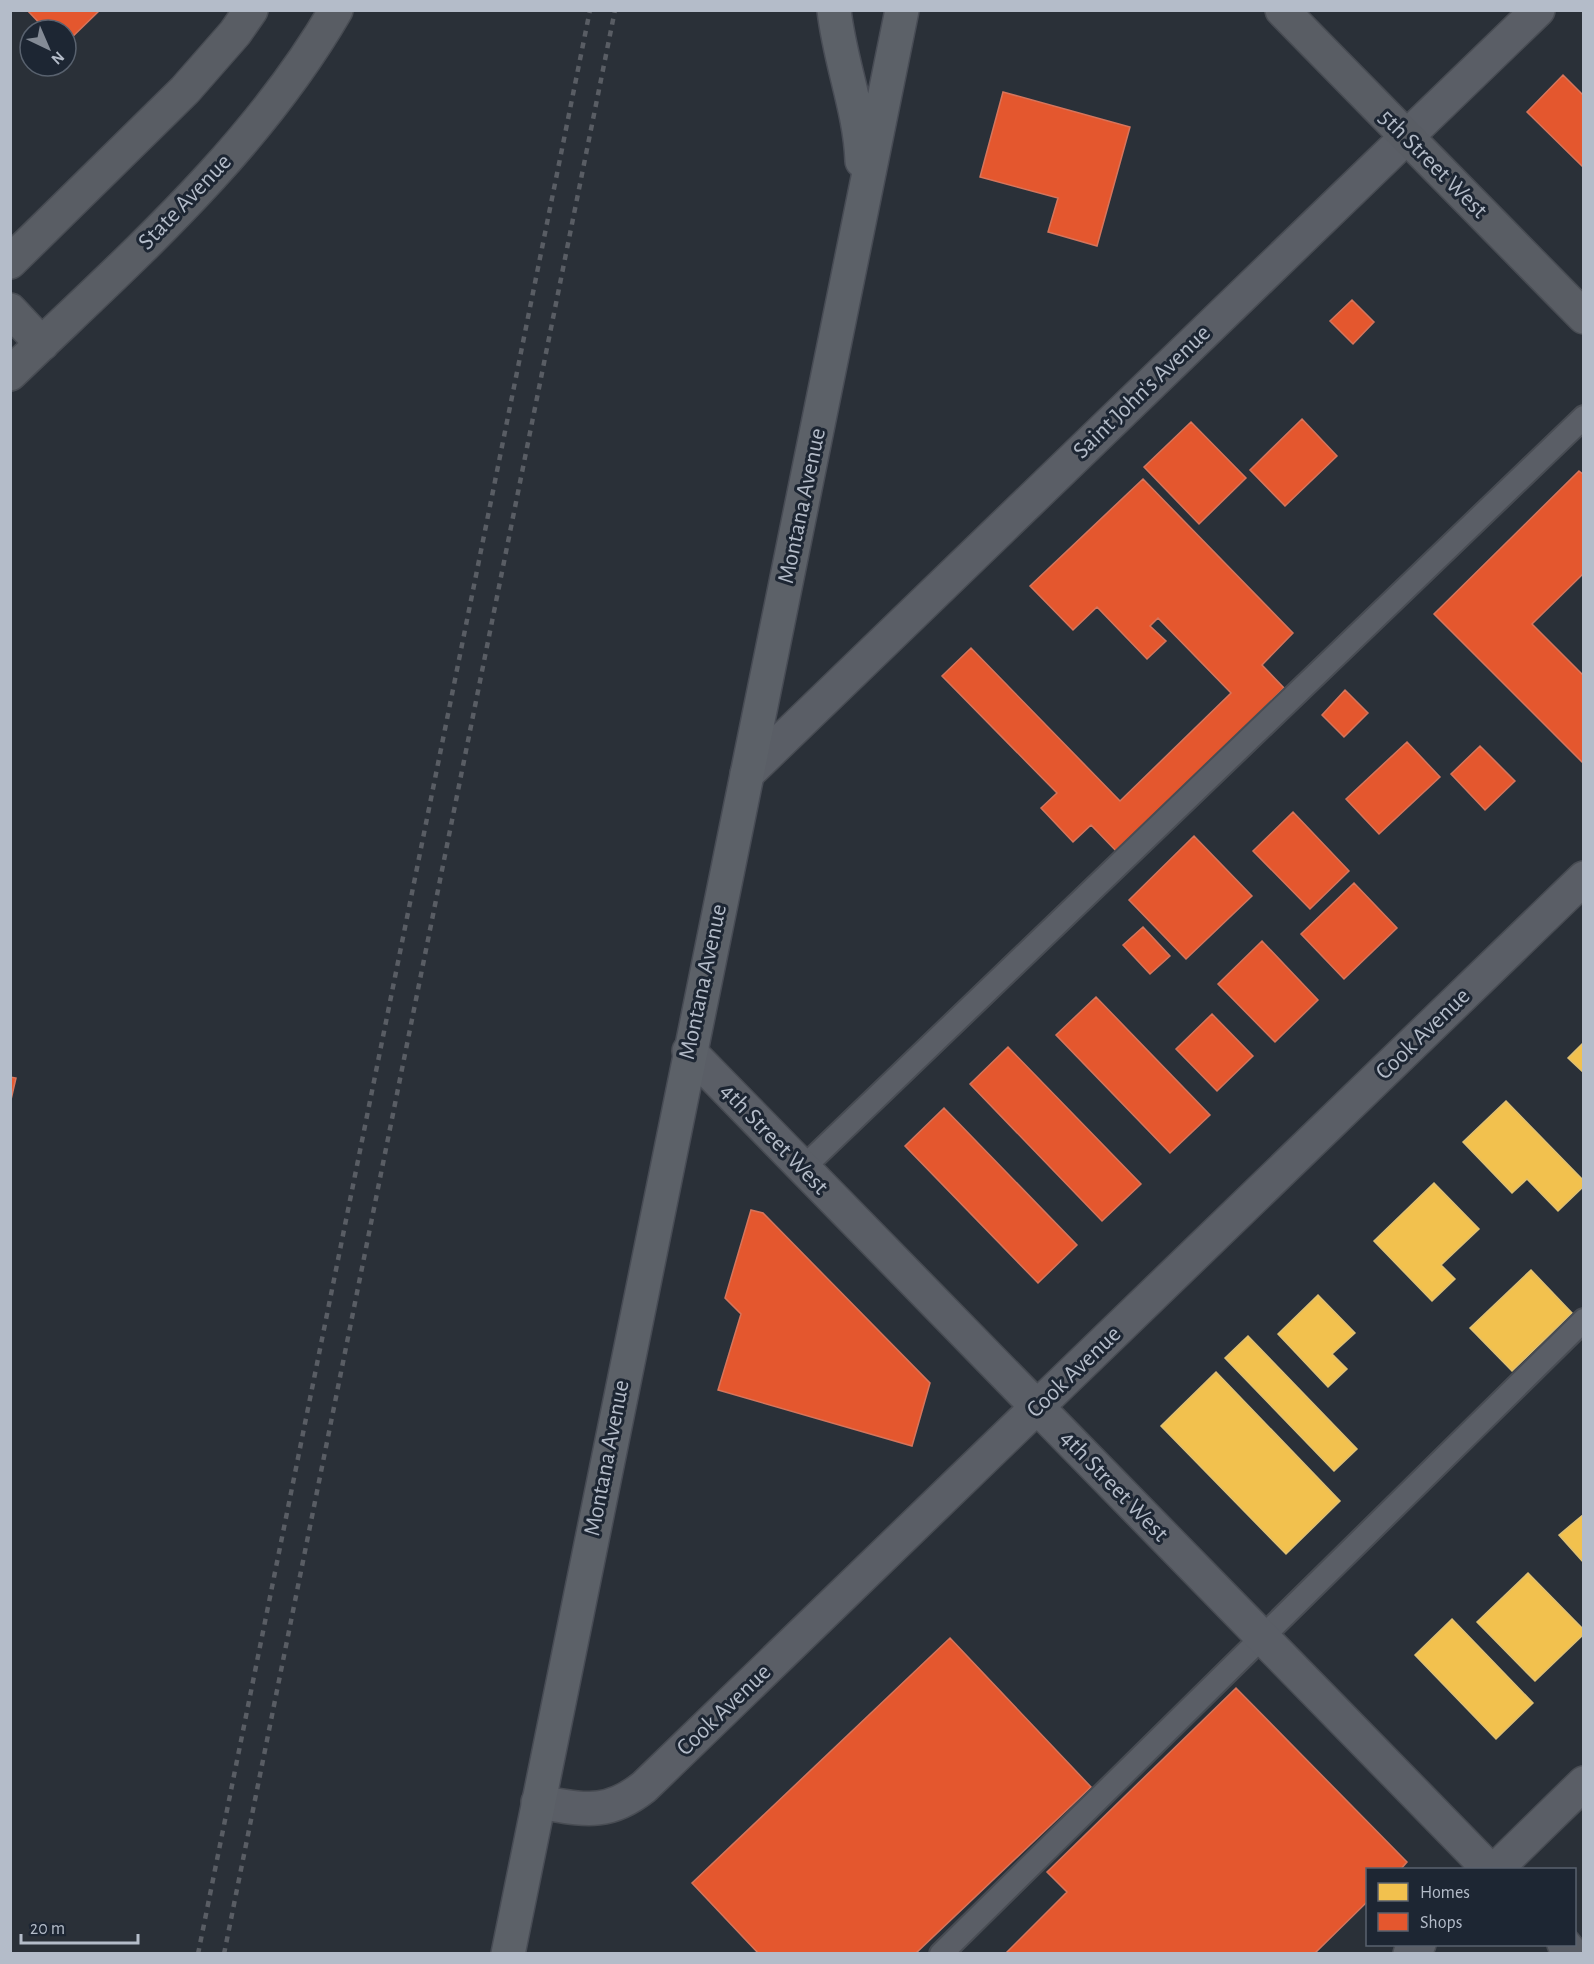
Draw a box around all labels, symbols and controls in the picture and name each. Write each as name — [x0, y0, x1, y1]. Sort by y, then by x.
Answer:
north arrow — [18, 18, 78, 78]
text: N — [48, 48, 67, 68]
street label: 5th Street West — [1374, 105, 1492, 223]
street label: State Avenue — [134, 150, 236, 254]
street label: Saint John's Avenue — [1069, 321, 1215, 463]
street label: Montana Avenue — [774, 426, 830, 586]
street label: Montana Avenue — [675, 902, 731, 1062]
street label: Cook Avenue — [1371, 984, 1475, 1084]
street label: 4th Street West — [715, 1079, 833, 1199]
street label: Cook Avenue — [1022, 1322, 1126, 1422]
street label: Montana Avenue — [580, 1378, 634, 1538]
street label: 4th Street West — [1055, 1426, 1173, 1546]
street label: Cook Avenue — [672, 1660, 776, 1760]
legend — [1366, 1868, 1576, 1946]
text: Homes — [1420, 1884, 1470, 1902]
scale bar — [21, 1907, 138, 1945]
text: Shops — [1420, 1914, 1462, 1932]
text: 20 m — [30, 1920, 65, 1938]

